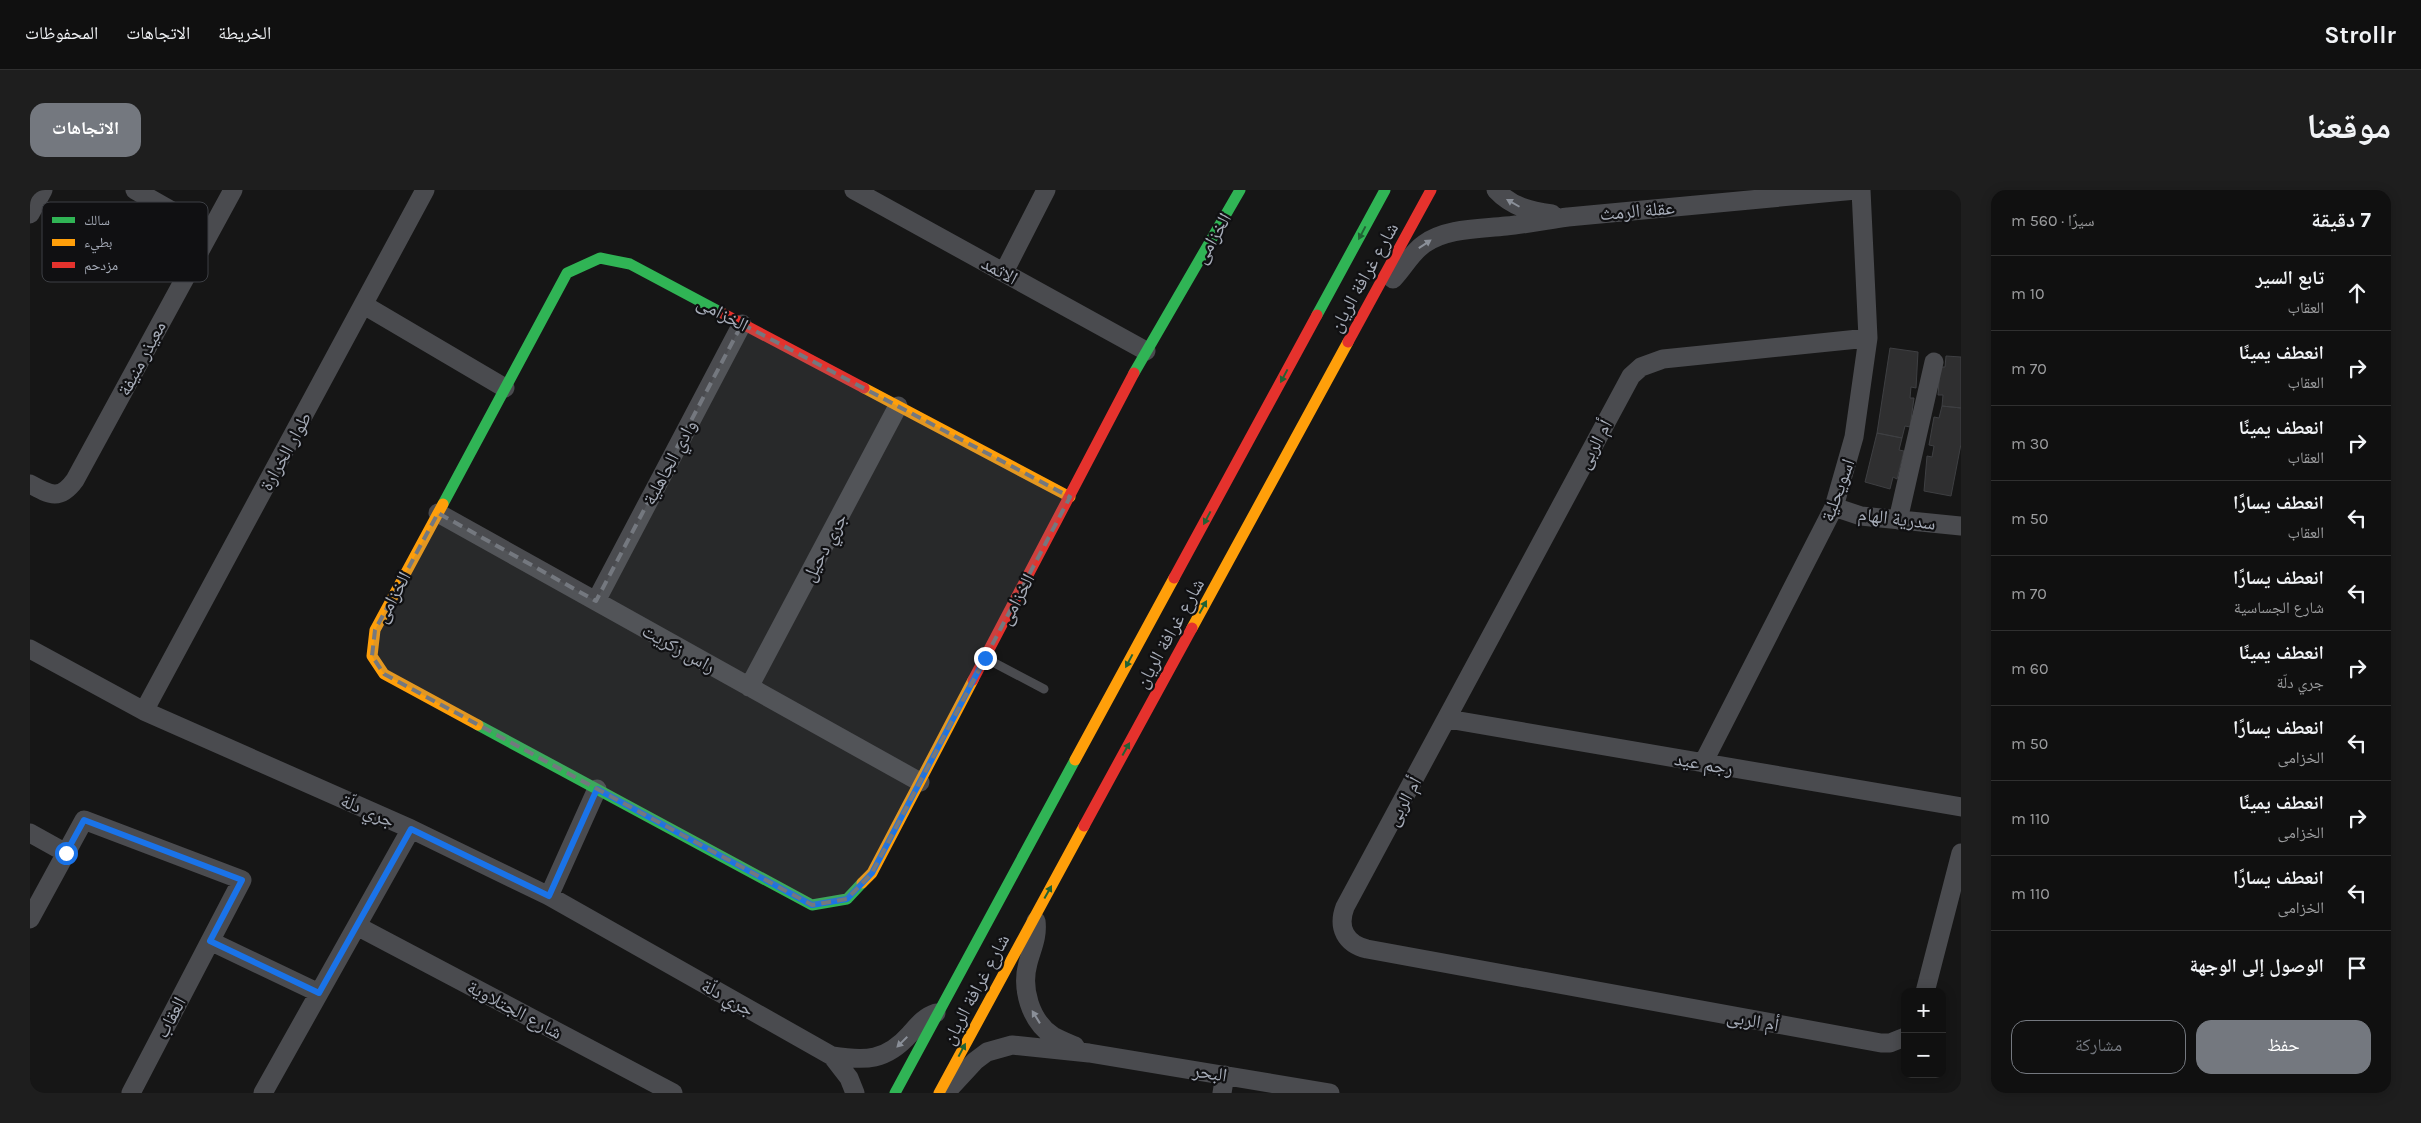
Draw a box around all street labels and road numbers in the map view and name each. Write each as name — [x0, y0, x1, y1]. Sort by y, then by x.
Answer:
street label: عقلة الرمث — [1599, 197, 1676, 225]
street label: الخزامى — [1190, 209, 1236, 268]
street label: شارع غرافة الريان — [1325, 219, 1403, 336]
street label: الاثمد — [978, 252, 1021, 290]
street label: الخزامى — [693, 291, 752, 337]
street label: معيذر منيفة — [113, 317, 171, 399]
street label: طوار الخرارة — [255, 408, 316, 495]
street label: وادي الجاهلية — [638, 416, 705, 511]
street label: أم الربى — [1572, 416, 1619, 474]
street label: اسويحلية — [1816, 456, 1859, 525]
street label: سدرية الهام — [1856, 503, 1937, 537]
street label: جري دحيل — [798, 510, 855, 587]
street label: الخزامى — [370, 568, 416, 627]
street label: الخزامى — [994, 570, 1040, 629]
street label: شارع غرافة الريان — [1131, 575, 1209, 692]
street label: راس زكريت — [638, 620, 719, 678]
street label: رجم عيد — [1672, 748, 1735, 781]
street label: أم الربى — [1381, 773, 1428, 831]
street label: جري دلّة — [336, 789, 398, 836]
street label: شارع غرافة الريان — [937, 930, 1014, 1049]
street label: جري دلّة — [696, 975, 758, 1025]
street label: شارع الجتلاوية — [463, 976, 566, 1044]
street label: العقاب — [151, 993, 191, 1042]
street label: أم الربى — [1725, 1005, 1781, 1038]
street label: البحر — [1190, 1059, 1229, 1087]

